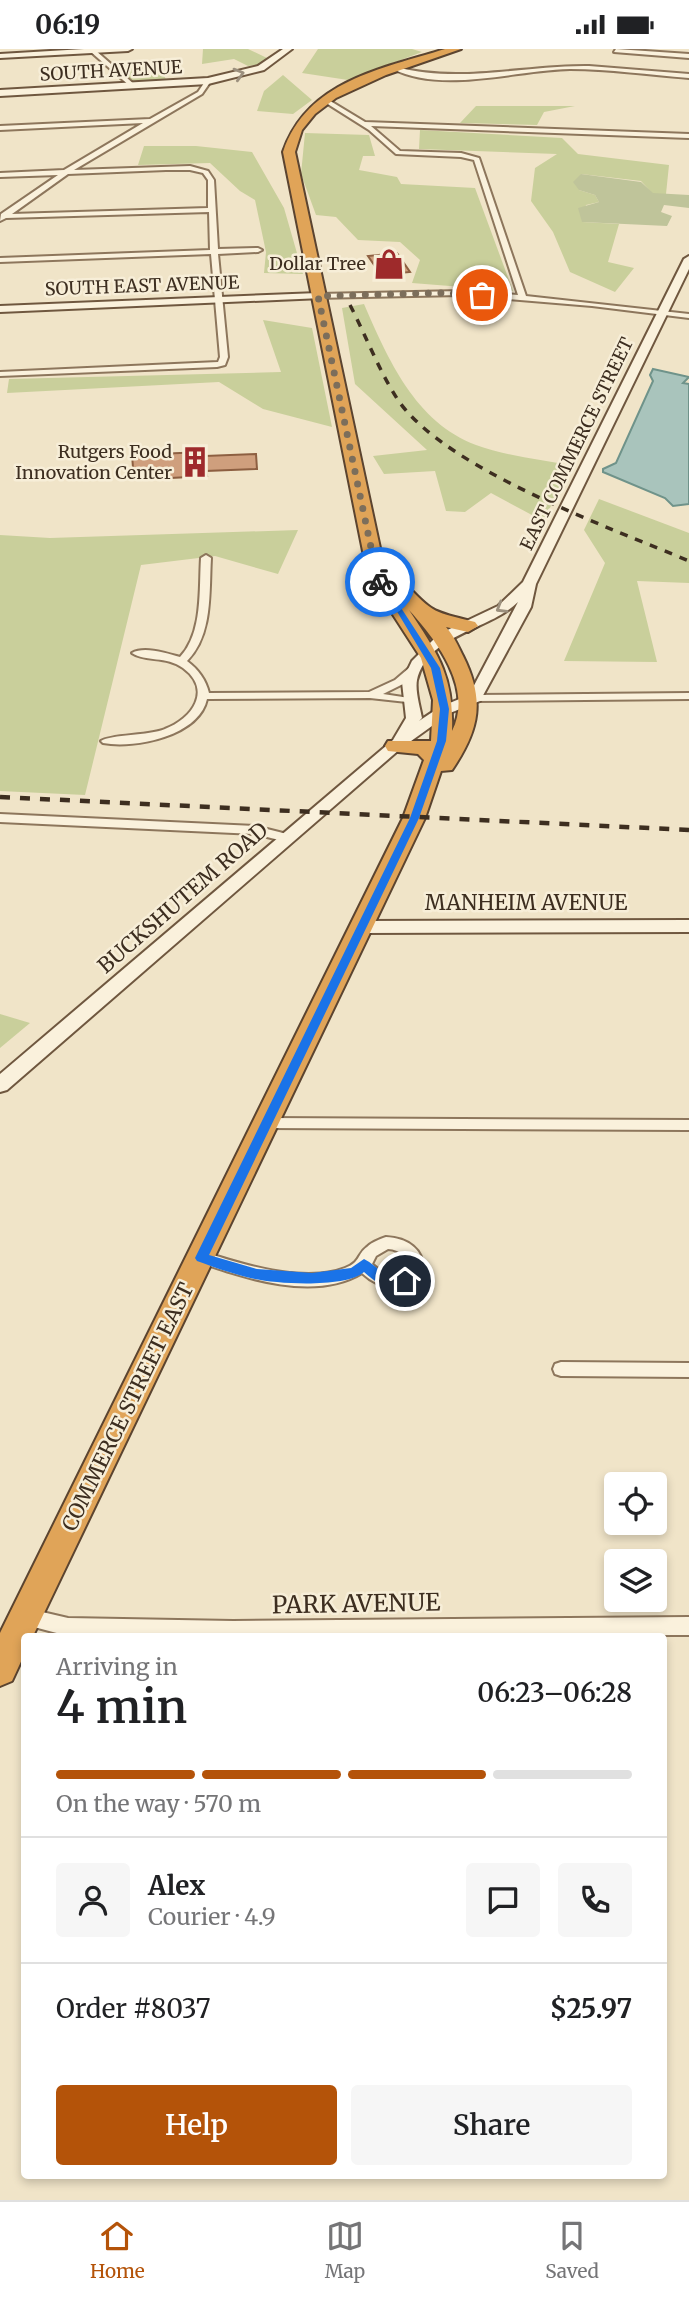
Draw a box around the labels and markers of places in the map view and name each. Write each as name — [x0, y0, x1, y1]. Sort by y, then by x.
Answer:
shop icon: Dollar Tree — [372, 247, 406, 281]
place label: Dollar Tree — [269, 252, 366, 275]
pin — [452, 265, 512, 325]
place label: Rutgers Food Innovation Center — [15, 440, 172, 484]
building icon: Rutgers Food Innovation Center — [178, 445, 212, 479]
pin — [375, 1251, 435, 1311]

